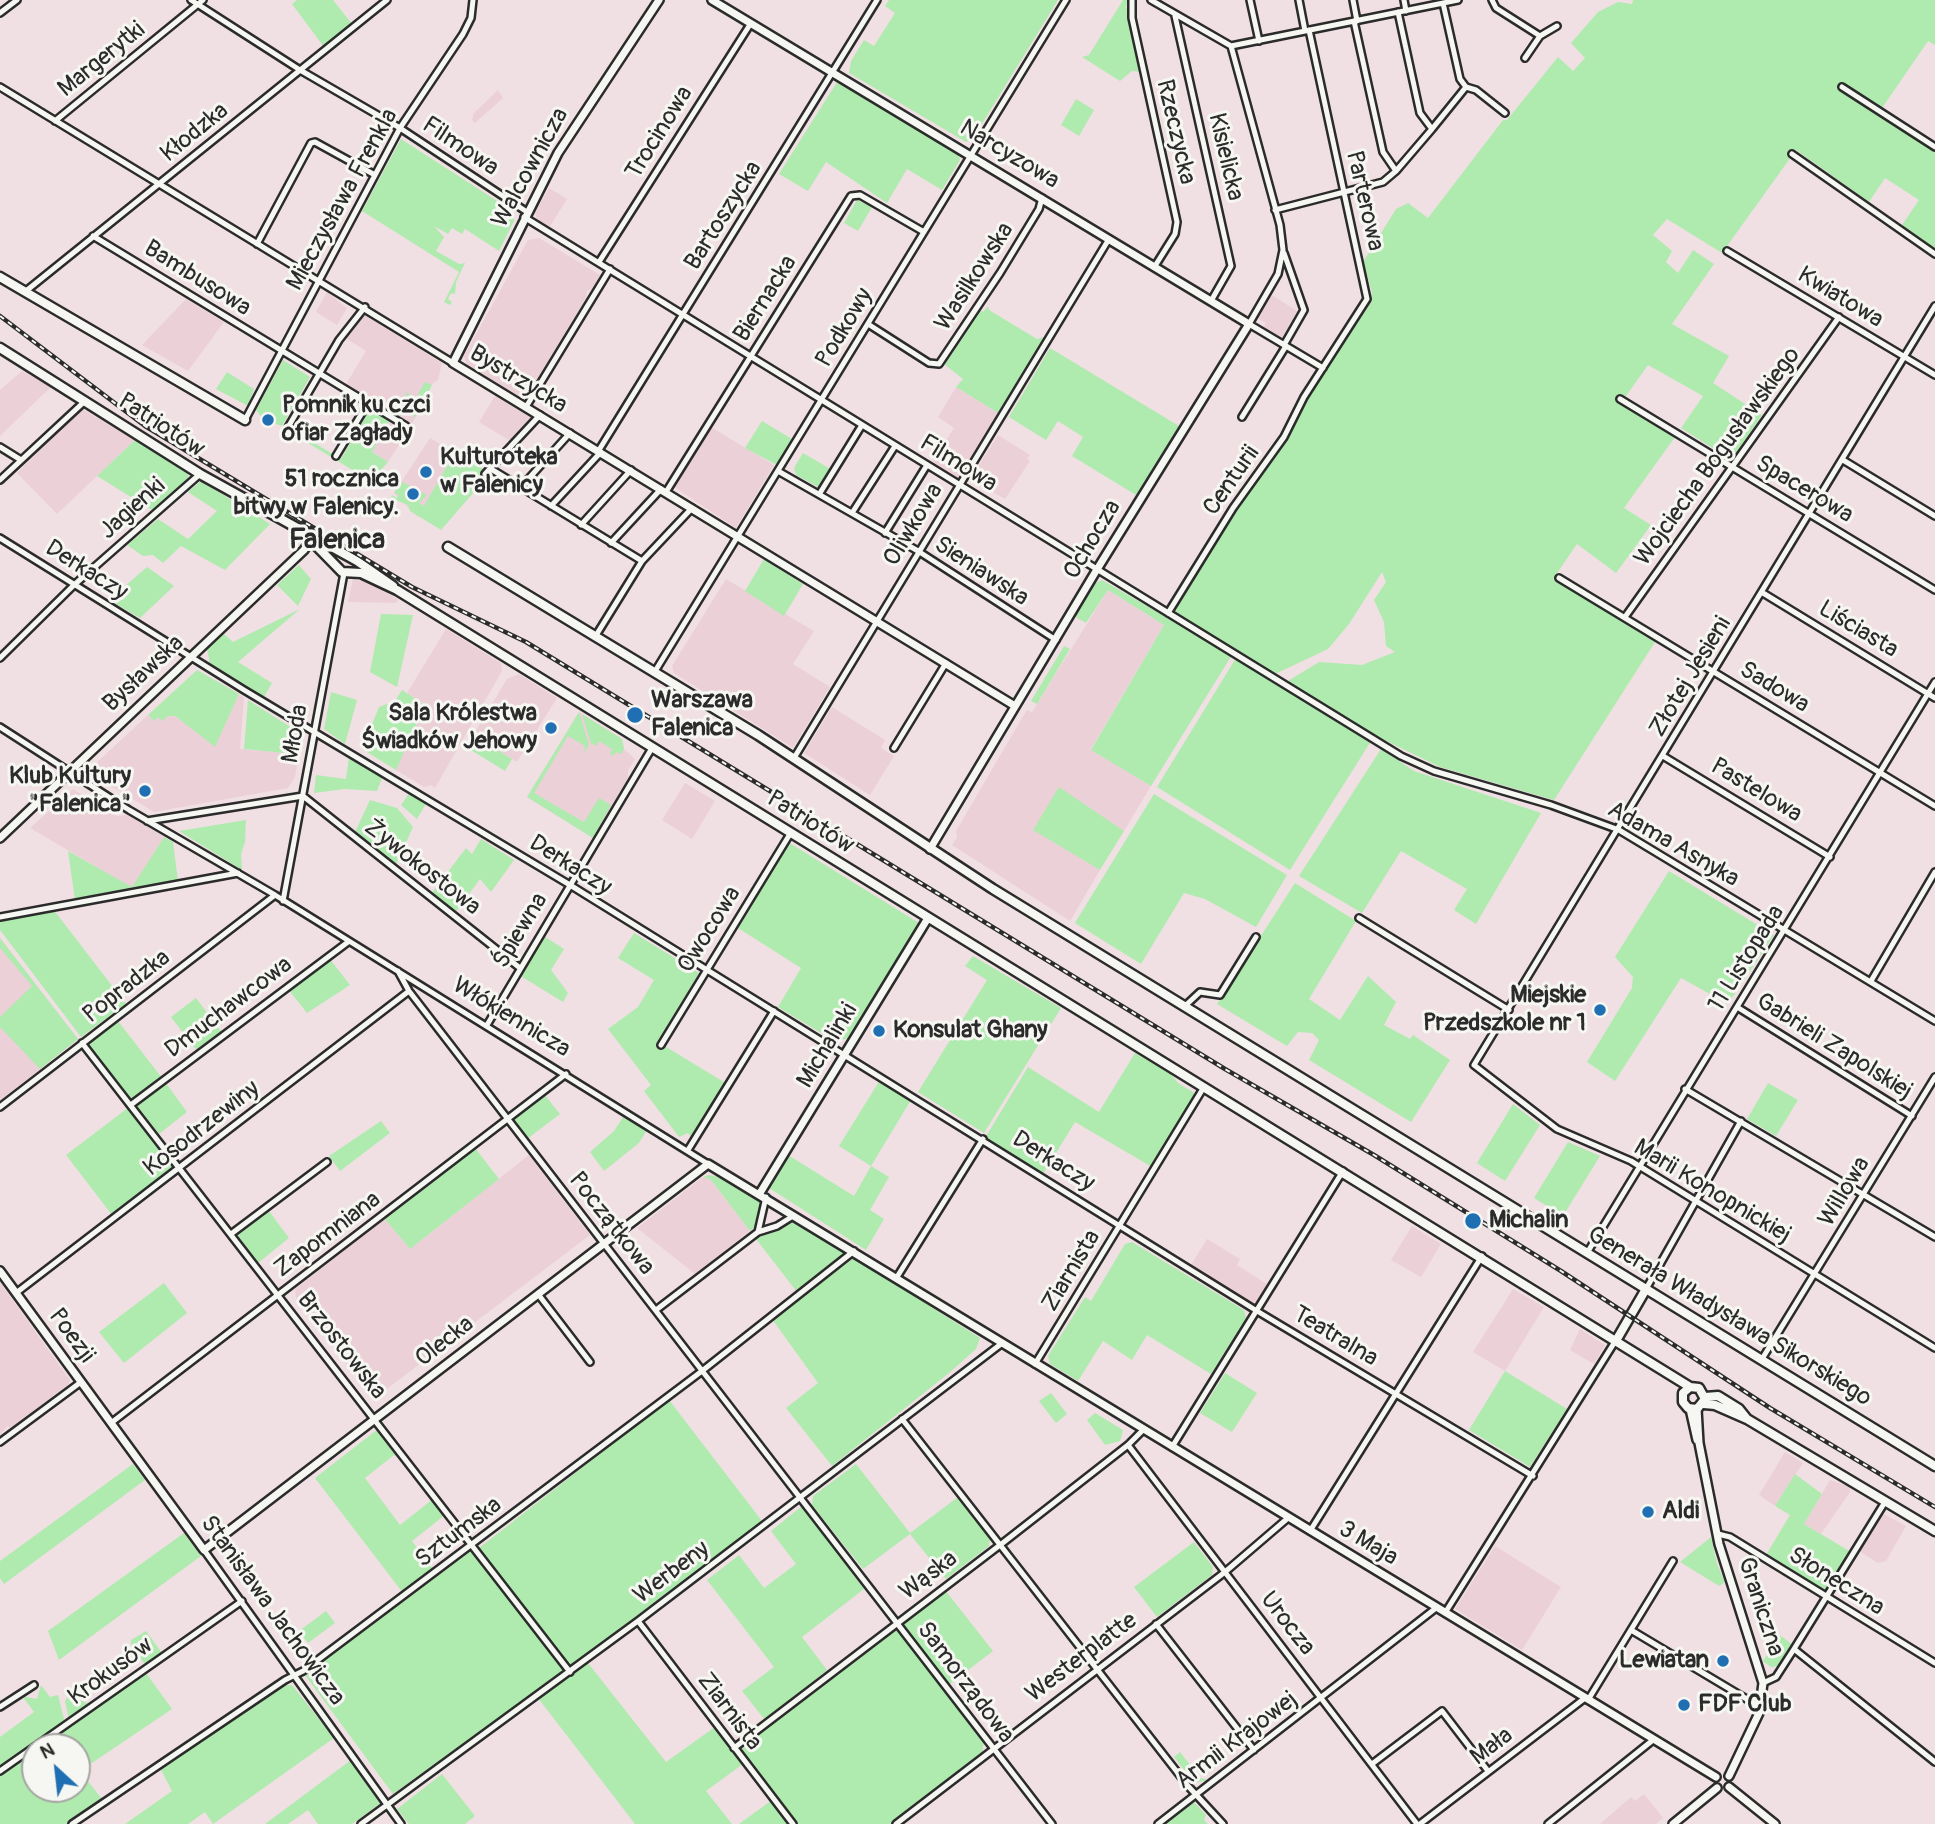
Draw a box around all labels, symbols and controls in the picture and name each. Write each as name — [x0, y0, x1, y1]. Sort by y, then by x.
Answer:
street label: Margerytki — [53, 16, 151, 104]
street label: Rzeczycka — [1149, 77, 1201, 187]
street label: Trocinowa — [620, 81, 700, 185]
street label: Kłodzka — [155, 97, 235, 169]
street label: Walcownicza — [486, 103, 576, 233]
street label: Mieczysława Frenkla — [281, 104, 405, 296]
street label: Kisielicka — [1201, 110, 1249, 204]
street label: Filmowa — [416, 111, 504, 183]
street label: Narcyzowa — [954, 114, 1064, 196]
street label: Parterowa — [1339, 148, 1389, 254]
street label: Bartoszycka — [679, 156, 769, 276]
street label: Wasilkowska — [929, 218, 1021, 336]
street label: Bambusowa — [138, 235, 256, 323]
street label: Biernacka — [728, 251, 804, 347]
street label: Kwiatowa — [1792, 261, 1888, 335]
street label: Podkowy — [810, 283, 880, 373]
street label: Bystrzycka — [464, 340, 572, 420]
street label: Wojciecha Bogusławskiego — [1629, 342, 1807, 572]
street label: Patriotów — [112, 387, 210, 465]
place label: Pomnik ku czci ofiar Zagłady — [282, 392, 430, 448]
marker: Pomnik ku czci ofiar Zagłady — [260, 412, 276, 428]
street label: Filmowa — [914, 429, 1002, 499]
street label: Centurii — [1198, 441, 1266, 521]
place label: Kulturoteka w Falenicy — [440, 444, 558, 500]
street label: Spacerowa — [1750, 450, 1858, 530]
marker: Kulturoteka w Falenicy — [418, 464, 434, 480]
place label: 51 rocznica bitwy w Falenicy. — [233, 466, 399, 522]
street label: Jagienki — [94, 472, 172, 546]
street label: Oliwkowa — [878, 478, 950, 572]
marker: 51 rocznica bitwy w Falenicy. — [405, 486, 421, 502]
street label: Ochocza — [1058, 495, 1128, 585]
district label: Falenica — [289, 524, 385, 558]
street label: Sieniawska — [928, 531, 1034, 613]
street label: Derkaczy — [40, 535, 132, 607]
street label: Liściasta — [1813, 595, 1903, 665]
street label: Złotej Jesieni — [1644, 612, 1738, 742]
street label: Bysławska — [98, 629, 190, 719]
street label: Sadowa — [1734, 656, 1814, 720]
place label: Warszawa Falenica — [651, 687, 753, 743]
place label: Sala Królestwa Świadków Jehowy — [361, 700, 537, 756]
street label: Młoda — [277, 702, 315, 766]
marker: Warszawa Falenica — [625, 705, 645, 725]
marker: Sala Królestwa Świadków Jehowy — [543, 720, 559, 736]
street label: Pastelowa — [1705, 753, 1807, 829]
place label: Klub Kultury "Falenica" — [9, 763, 131, 819]
marker: Klub Kultury "Falenica" — [137, 783, 153, 799]
street label: Patriotów — [761, 785, 859, 861]
street label: Adama Asnyka — [1602, 796, 1744, 894]
street label: Żywokostowa — [358, 814, 486, 922]
street label: Derkaczy — [524, 830, 616, 902]
street label: Owocowa — [672, 881, 748, 979]
street label: Śpiewna — [487, 888, 555, 974]
street label: 11 Listopada — [1703, 900, 1791, 1018]
street label: Popradzka — [78, 944, 176, 1030]
street label: Dmuchawcowa — [160, 951, 298, 1065]
street label: Włókiennicza — [447, 972, 575, 1064]
place label: Miejskie Przedszkole nr 1 — [1423, 982, 1586, 1038]
street label: Gabrieli Zapolskiej — [1751, 987, 1917, 1107]
street label: Michalinki — [792, 998, 864, 1094]
marker: Miejskie Przedszkole nr 1 — [1592, 1002, 1608, 1018]
place label: Konsulat Ghany — [893, 1017, 1048, 1045]
marker: Konsulat Ghany — [871, 1023, 887, 1039]
street label: Kosodrzewiny — [138, 1075, 266, 1183]
street label: Derkaczy — [1007, 1126, 1099, 1198]
street label: Marii Konopnickiej — [1628, 1134, 1796, 1250]
street label: Willowa — [1813, 1152, 1877, 1232]
street label: Początkowa — [562, 1167, 660, 1281]
street label: Zapomniana — [269, 1186, 387, 1284]
place label: Michalin — [1489, 1207, 1568, 1235]
marker: Michalin — [1463, 1211, 1483, 1231]
street label: Generała Władysława Sikorskiego — [1582, 1221, 1876, 1413]
street label: Ziarnista — [1037, 1225, 1107, 1317]
street label: Brzostowska — [290, 1286, 392, 1406]
street label: Teatralna — [1287, 1300, 1383, 1374]
street label: Poezji — [42, 1303, 100, 1369]
street label: Olecka — [410, 1310, 480, 1374]
street label: Sztumska — [410, 1491, 508, 1575]
place label: Aldi — [1662, 1498, 1699, 1526]
marker: Aldi — [1640, 1504, 1656, 1520]
street label: Stanisława Jachowicza — [194, 1511, 350, 1711]
street label: 3 Maja — [1333, 1515, 1403, 1573]
street label: Werbeny — [628, 1535, 716, 1611]
street label: Słoneczna — [1783, 1541, 1889, 1623]
street label: Wąska — [894, 1545, 964, 1607]
street label: Graniczna — [1731, 1554, 1789, 1660]
street label: Urocza — [1253, 1586, 1321, 1662]
street label: Westerplatte — [1021, 1607, 1143, 1709]
street label: Samorządowa — [910, 1617, 1020, 1749]
street label: Krokusów — [63, 1632, 159, 1712]
place label: Lewiatan — [1619, 1647, 1709, 1675]
marker: Lewiatan — [1715, 1653, 1731, 1669]
street label: Ziarnista — [690, 1667, 768, 1757]
street label: Armii Krajowej — [1170, 1686, 1304, 1796]
place label: FDF Club — [1698, 1691, 1792, 1719]
marker: FDF Club — [1676, 1697, 1692, 1713]
street label: Mała — [1465, 1722, 1519, 1772]
north arrow — [21, 1733, 91, 1803]
text: N — [36, 1737, 59, 1765]

